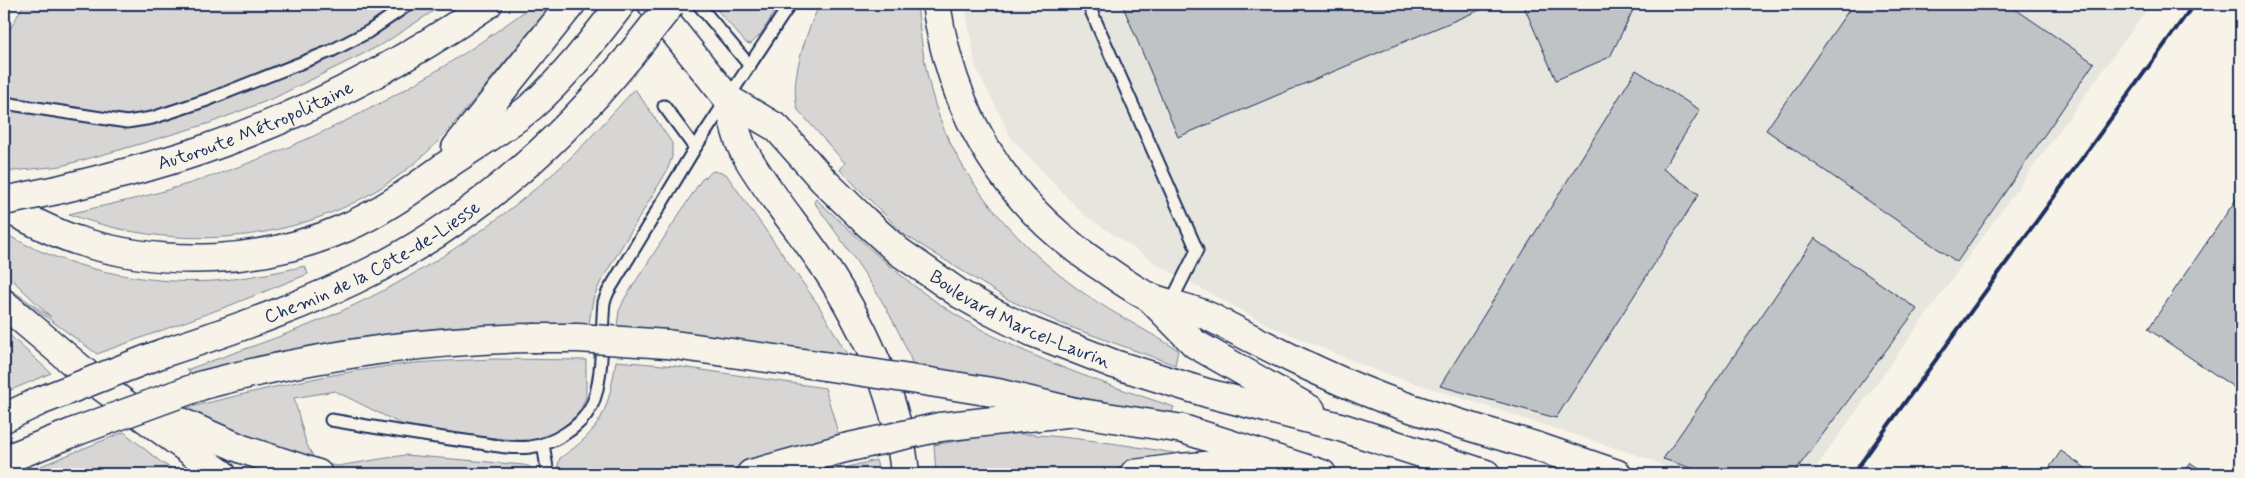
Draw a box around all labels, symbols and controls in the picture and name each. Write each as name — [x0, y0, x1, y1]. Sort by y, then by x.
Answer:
street label: Autoroute Métropolitaine — [154, 75, 358, 176]
street label: Chemin de la Côte-de-Liesse — [261, 195, 485, 329]
street label: Boulevard Marcel-Laurin — [924, 264, 1115, 374]

